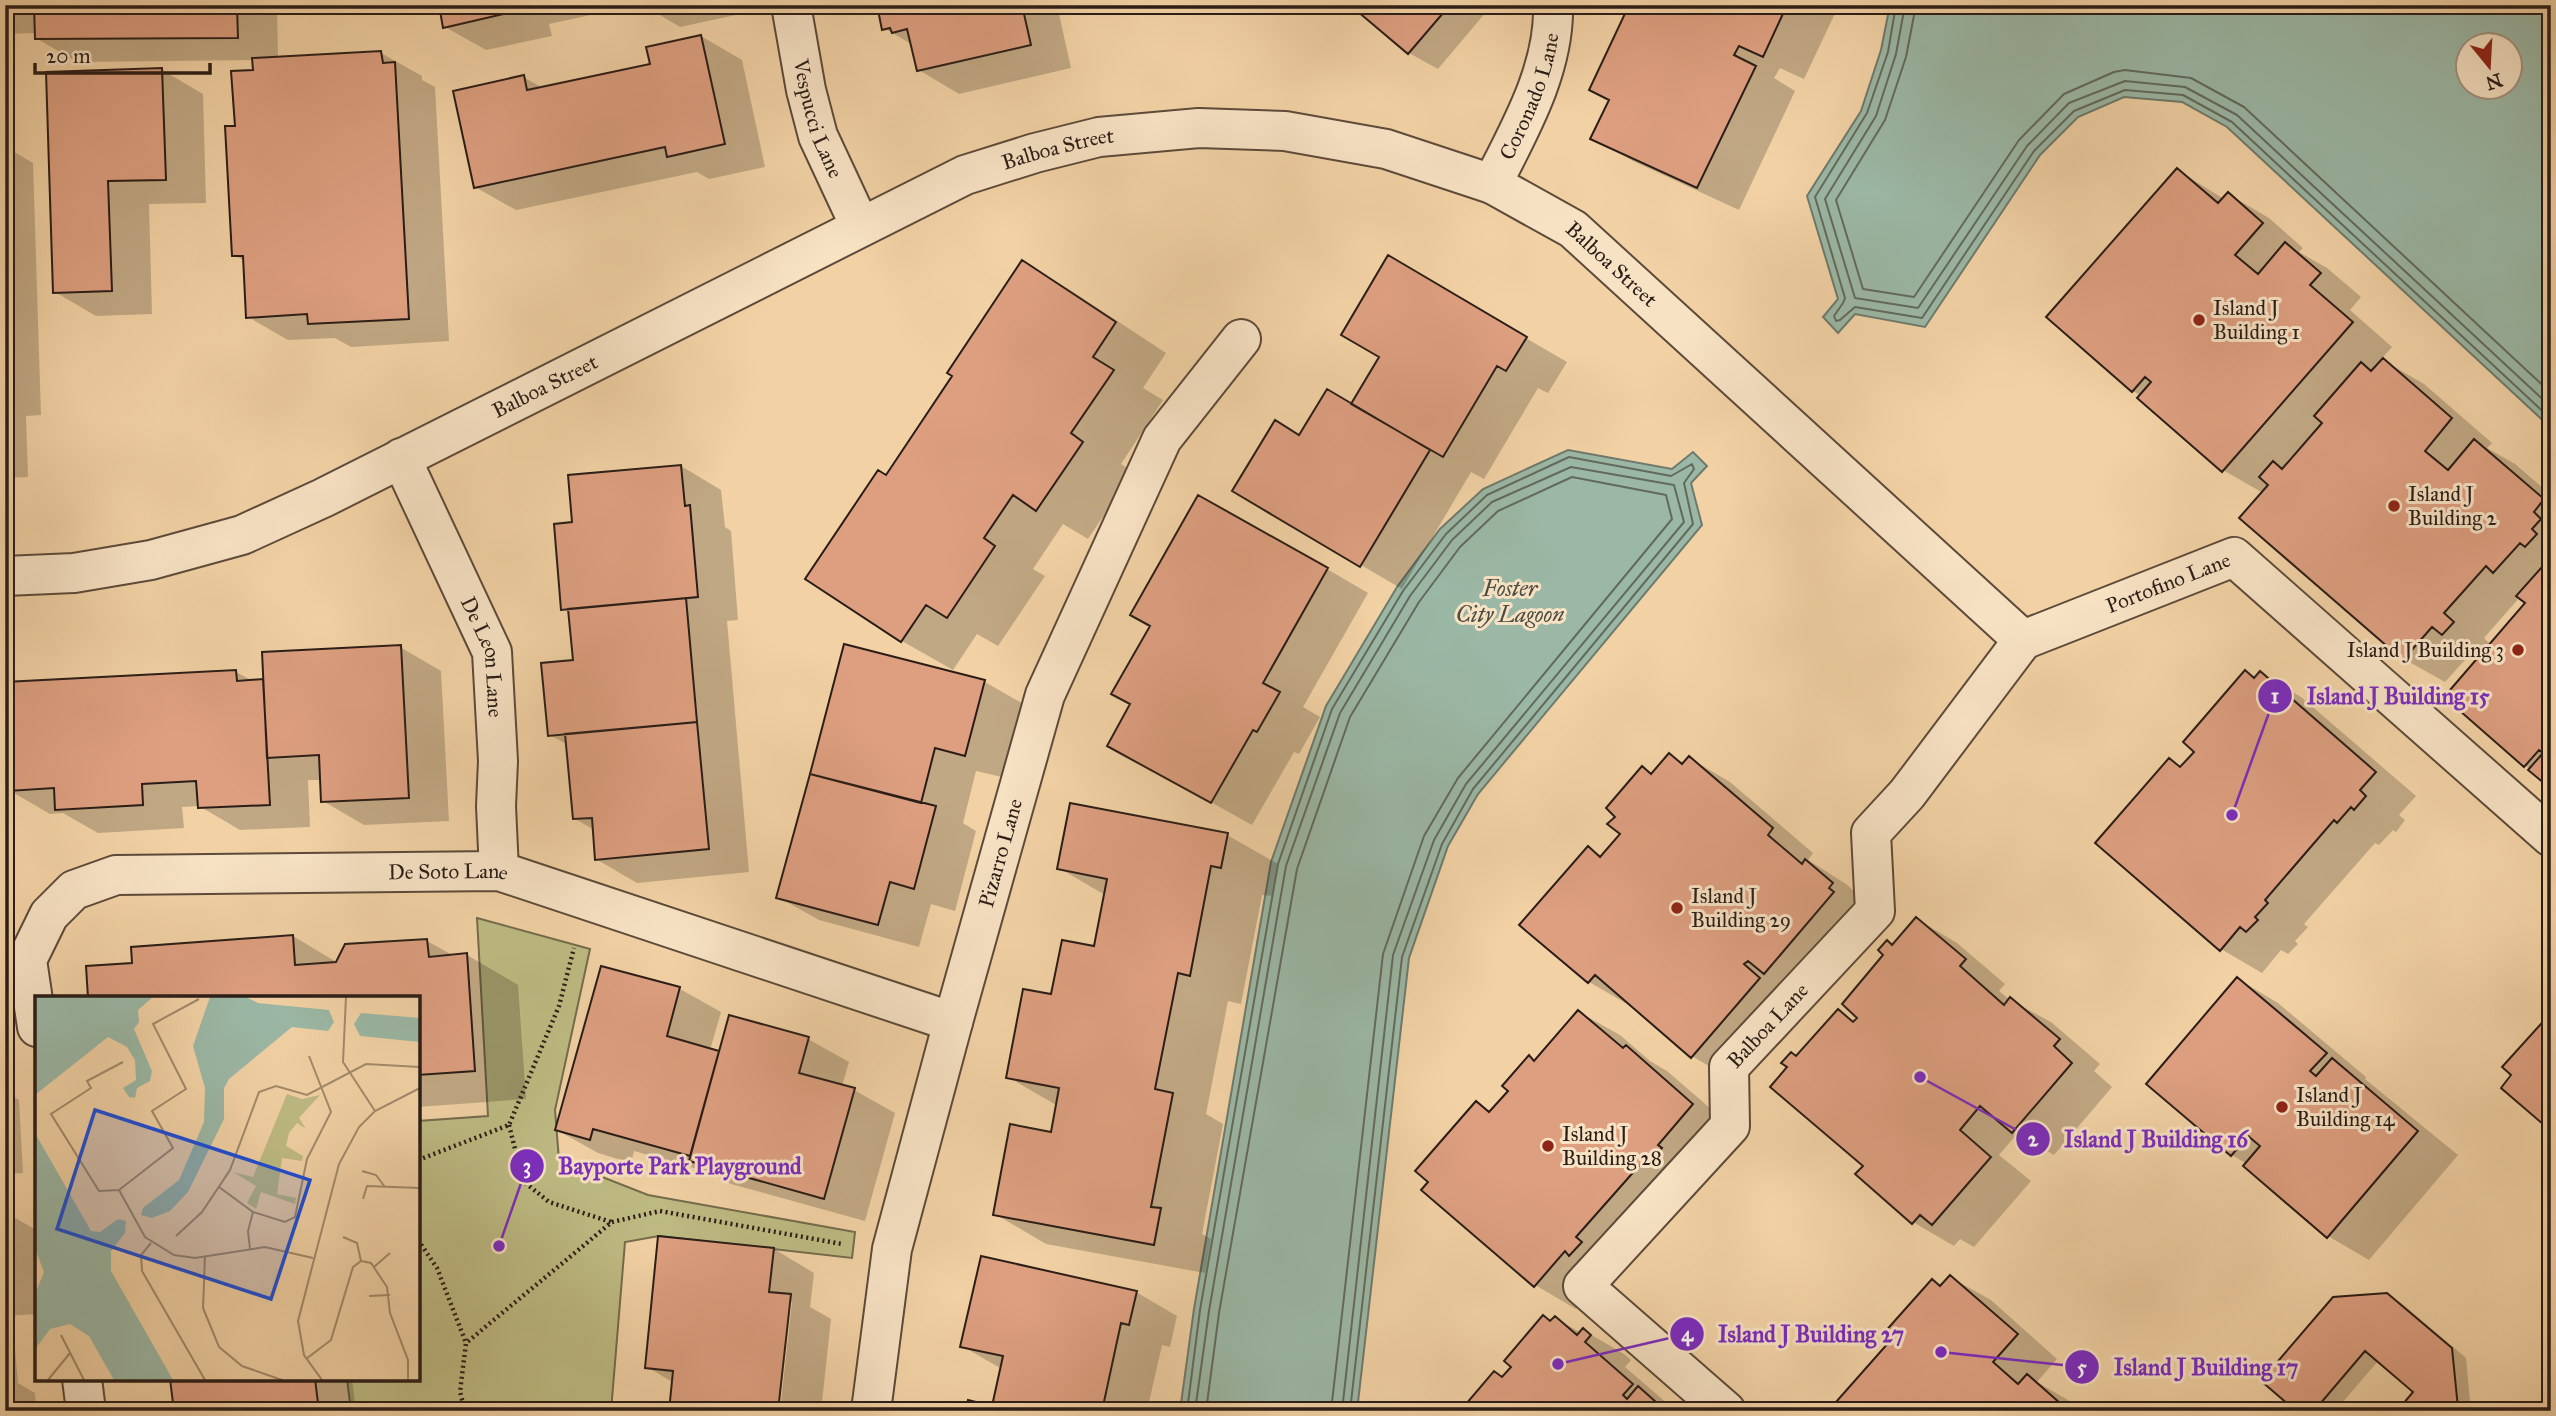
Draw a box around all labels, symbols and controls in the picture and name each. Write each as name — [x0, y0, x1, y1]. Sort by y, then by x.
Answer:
street label: Coronado Lane — [1494, 31, 1565, 164]
scale bar — [35, 32, 210, 76]
north arrow — [2454, 32, 2524, 102]
text: 20 m — [46, 43, 91, 69]
street label: Vespucci Lane — [788, 56, 849, 183]
text: N — [2483, 68, 2505, 95]
street label: Balboa Street — [999, 123, 1116, 176]
street label: Balboa Street — [1560, 216, 1663, 313]
place label: Island J Building 1 — [2213, 295, 2300, 345]
marker: Island J Building 1 — [2191, 312, 2207, 328]
street label: Balboa Street — [488, 349, 603, 424]
place label: Island J Building 2 — [2408, 481, 2497, 531]
marker: Island J Building 2 — [2386, 498, 2402, 514]
street label: Portofino Lane — [2102, 547, 2234, 619]
water label: Foster City Lagoon — [1456, 574, 1564, 628]
street label: De Leon Lane — [455, 592, 509, 718]
place label: Island J Building 3 — [2347, 637, 2504, 663]
marker: Island J Building 3 — [2510, 642, 2526, 658]
callout: Island J Building 15 — [2257, 674, 2503, 718]
text: Island J Building 15 — [2307, 682, 2490, 711]
text: 1 — [2271, 683, 2279, 709]
street label: Pizarro Lane — [973, 795, 1028, 910]
street label: De Soto Lane — [388, 858, 512, 886]
place label: Island J Building 29 — [1691, 883, 1791, 933]
marker: Island J Building 29 — [1669, 900, 1685, 916]
street label: Balboa Lane — [1722, 977, 1814, 1074]
inset map — [35, 996, 420, 1381]
place label: Island J Building 14 — [2296, 1082, 2396, 1132]
marker: Island J Building 14 — [2274, 1099, 2290, 1115]
callout: Island J Building 16 — [2015, 1117, 2262, 1161]
place label: Island J Building 28 — [1562, 1121, 1662, 1171]
text: Island J Building 16 — [2064, 1125, 2249, 1154]
text: 2 — [2028, 1126, 2039, 1152]
marker: Island J Building 28 — [1540, 1138, 1556, 1154]
callout: Bayporte Park Playground — [510, 1144, 816, 1188]
text: Bayporte Park Playground — [558, 1152, 802, 1181]
text: 3 — [523, 1153, 531, 1179]
callout: Island J Building 27 — [1669, 1312, 1918, 1356]
text: Island J Building 27 — [1718, 1320, 1904, 1349]
text: 4 — [1681, 1321, 1694, 1347]
callout: Island J Building 17 — [2065, 1345, 2312, 1389]
text: Island J Building 17 — [2114, 1353, 2298, 1382]
text: 5 — [2077, 1354, 2087, 1380]

